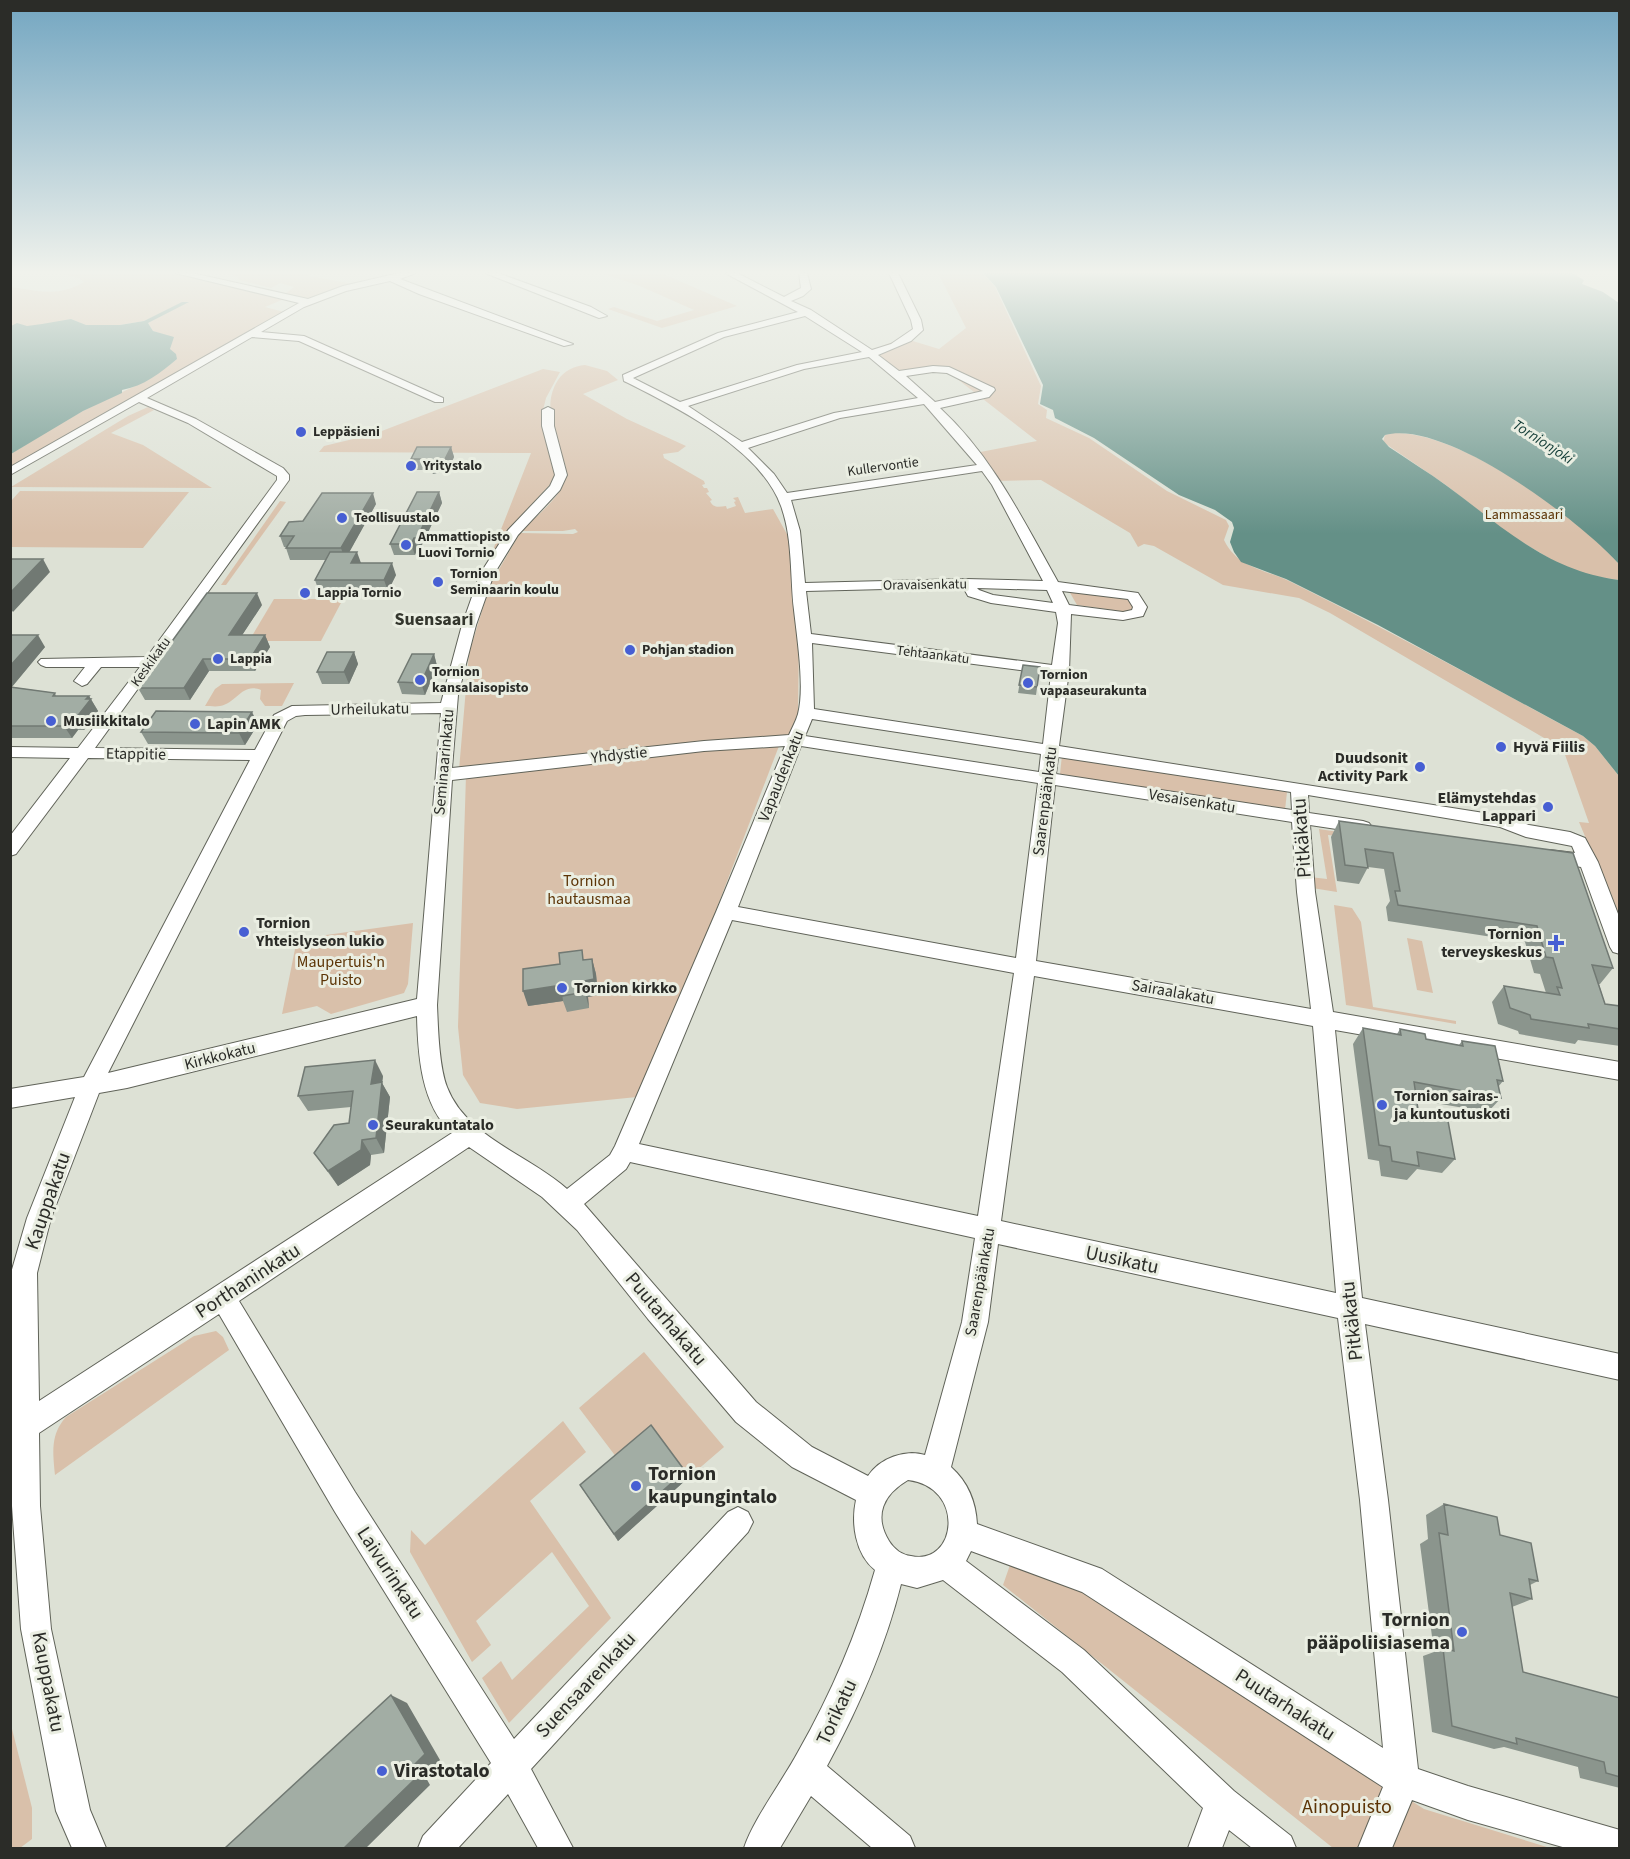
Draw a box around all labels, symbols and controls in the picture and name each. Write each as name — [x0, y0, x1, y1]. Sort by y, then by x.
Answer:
water label: Tornionjoki — [1509, 415, 1578, 470]
place label: Leppäsieni — [313, 422, 380, 442]
marker: Leppäsieni — [294, 425, 308, 439]
street label: Kullervontie — [846, 452, 920, 482]
place label: Yritystalo — [422, 456, 482, 476]
marker: Yritystalo — [404, 459, 418, 473]
park label: Lammassaari — [1485, 505, 1563, 525]
place label: Teollisuustalo — [354, 508, 440, 528]
marker: Teollisuustalo — [335, 511, 349, 525]
place label: Ammattiopisto Luovi Tornio — [417, 527, 510, 563]
marker: Ammattiopisto Luovi Tornio — [399, 538, 413, 552]
place label: Tornion Seminaarin koulu — [450, 564, 559, 600]
street label: Oravaisenkatu — [883, 574, 967, 596]
marker: Tornion Seminaarin koulu — [431, 575, 445, 589]
place label: Lappia Tornio — [317, 583, 402, 603]
marker: Lappia Tornio — [298, 586, 312, 600]
district label: Suensaari — [395, 607, 473, 632]
street label: Keskikatu — [126, 633, 176, 691]
place label: Pohjan stadion — [642, 640, 734, 660]
street label: Tehtaankatu — [895, 641, 971, 669]
marker: Pohjan stadion — [623, 643, 637, 657]
place label: Lappia — [230, 649, 272, 669]
marker: Lappia — [211, 652, 225, 666]
place label: Tornion kansalaisopisto — [432, 662, 529, 698]
place label: Tornion vapaaseurakunta — [1040, 665, 1147, 701]
marker: Tornion kansalaisopisto — [413, 673, 427, 687]
marker: Tornion vapaaseurakunta — [1021, 676, 1035, 690]
street label: Urheilukatu — [330, 697, 410, 721]
street label: Seminaarinkatu — [428, 708, 460, 816]
place label: Musiikkitalo — [63, 710, 150, 732]
place label: Lapin AMK — [207, 713, 281, 735]
marker: Musiikkitalo — [44, 714, 58, 728]
marker: Lapin AMK — [188, 717, 202, 731]
street label: Vapaudenkatu — [753, 727, 809, 825]
place label: Hyvä Fiilis — [1513, 736, 1585, 758]
marker: Hyvä Fiilis — [1494, 740, 1508, 754]
street label: Yhdystie — [589, 741, 648, 769]
street label: Etappitie — [106, 742, 166, 766]
street label: Saarenpäänkatu — [1027, 745, 1063, 857]
place label: Duudsonit Activity Park — [1317, 747, 1408, 787]
marker: Duudsonit Activity Park — [1413, 760, 1427, 774]
street label: Vesaisenkatu — [1147, 783, 1237, 819]
place label: Elämystehdas Lappari — [1437, 787, 1536, 827]
street label: Pitkäkatu — [1285, 797, 1319, 879]
marker: Elämystehdas Lappari — [1541, 800, 1555, 814]
park label: Tornion hautausmaa — [547, 870, 631, 910]
place label: Tornion Yhteislyseon lukio — [255, 912, 385, 952]
place label: Tornion terveyskeskus — [1441, 923, 1542, 963]
marker: Tornion Yhteislyseon lukio — [237, 925, 251, 939]
marker: Tornion terveyskeskus — [1547, 934, 1565, 952]
park label: Maupertuis'n Puisto — [297, 951, 385, 991]
street label: Sairaalakatu — [1130, 974, 1216, 1010]
place label: Tornion kirkko — [574, 977, 677, 999]
marker: Tornion kirkko — [555, 981, 569, 995]
street label: Kirkkokatu — [182, 1037, 258, 1075]
place label: Tornion sairas- ja kuntoutuskoti — [1393, 1085, 1510, 1125]
marker: Tornion sairas- ja kuntoutuskoti — [1375, 1098, 1389, 1112]
place label: Seurakuntatalo — [385, 1114, 494, 1136]
marker: Seurakuntatalo — [366, 1118, 380, 1132]
street label: Kauppakatu — [18, 1148, 78, 1254]
street label: Saarenpäänkatu — [960, 1226, 1000, 1338]
street label: Porthaninkatu — [190, 1236, 306, 1326]
street label: Uusikatu — [1083, 1239, 1161, 1281]
street label: Puutarhakatu — [618, 1266, 714, 1372]
street label: Pitkäkatu — [1334, 1280, 1370, 1362]
place label: Tornion kaupungintalo — [648, 1460, 777, 1511]
marker: Tornion kaupungintalo — [629, 1479, 643, 1493]
street label: Laivurinkatu — [350, 1521, 430, 1625]
place label: Tornion pääpoliisiasema — [1307, 1606, 1450, 1657]
marker: Tornion pääpoliisiasema — [1455, 1625, 1469, 1639]
street label: Suensaarenkatu — [529, 1626, 643, 1744]
street label: Kauppakatu — [25, 1629, 71, 1735]
street label: Puutarhakatu — [1229, 1662, 1341, 1748]
street label: Torikatu — [810, 1675, 864, 1749]
place label: Virastotalo — [393, 1757, 490, 1785]
marker: Virastotalo — [375, 1764, 389, 1778]
park label: Ainopuisto — [1302, 1793, 1392, 1821]

